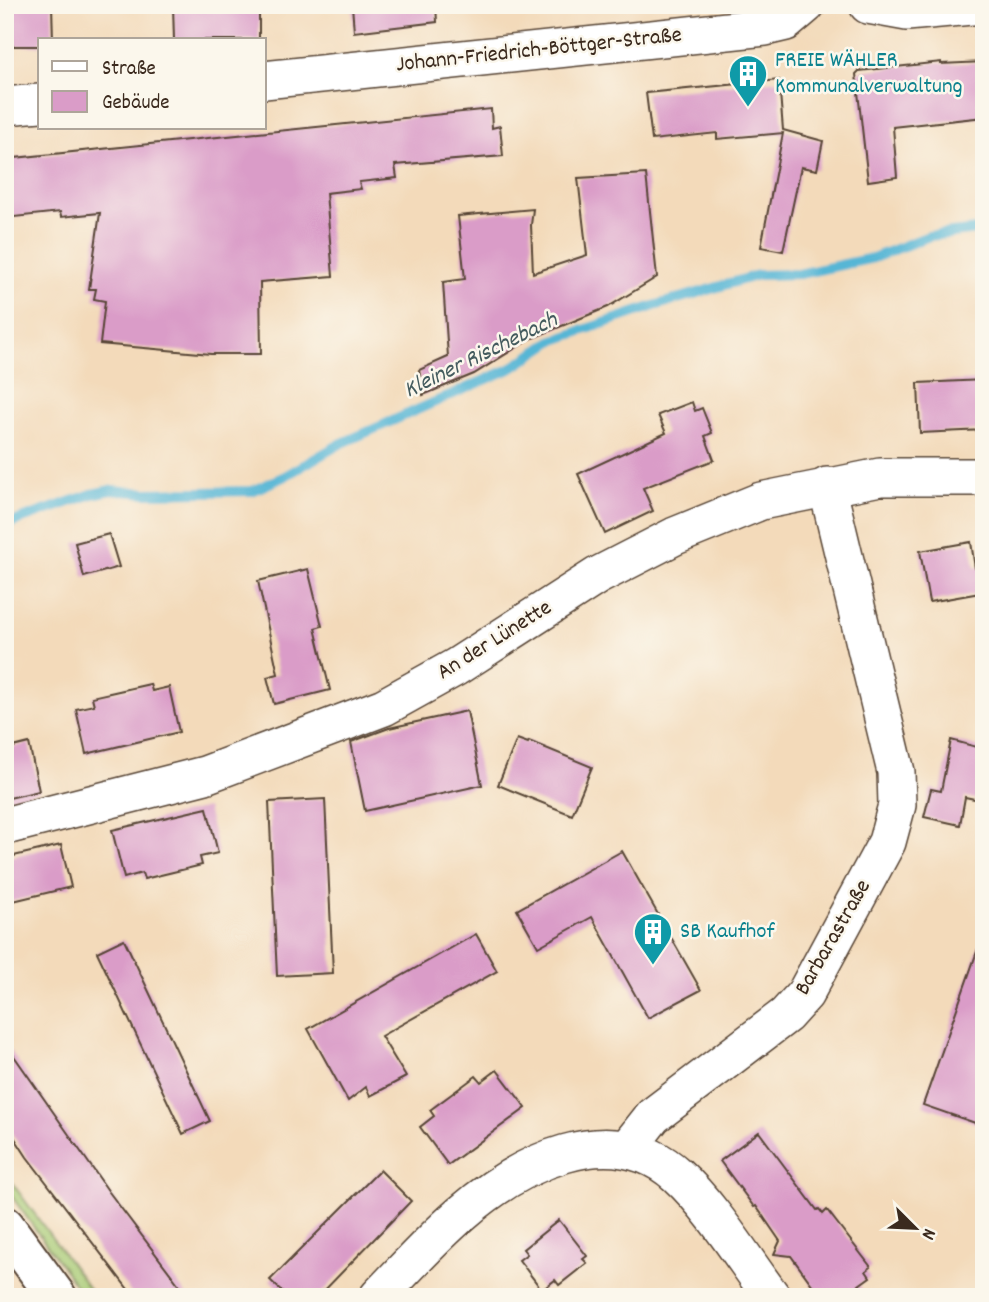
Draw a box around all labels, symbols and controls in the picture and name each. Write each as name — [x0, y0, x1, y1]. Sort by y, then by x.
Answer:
street label: Johann-Friedrich-Böttger-Straße — [395, 20, 683, 82]
legend — [38, 38, 266, 130]
place label: FREIE WÄHLER Kommunalverwaltung — [775, 45, 963, 104]
building icon: FREIE WÄHLER Kommunalverwaltung — [727, 53, 769, 108]
text: Straße — [102, 55, 156, 85]
text: Gebäude — [102, 89, 170, 119]
water label: Kleiner Rischebach — [398, 304, 565, 408]
street label: An der Lünette — [431, 592, 559, 690]
street label: Barbarastraße — [788, 874, 880, 1002]
building icon: SB Kaufhof — [632, 911, 674, 966]
place label: SB Kaufhof — [680, 916, 776, 949]
north arrow — [880, 1194, 950, 1264]
text: N — [913, 1224, 942, 1243]

